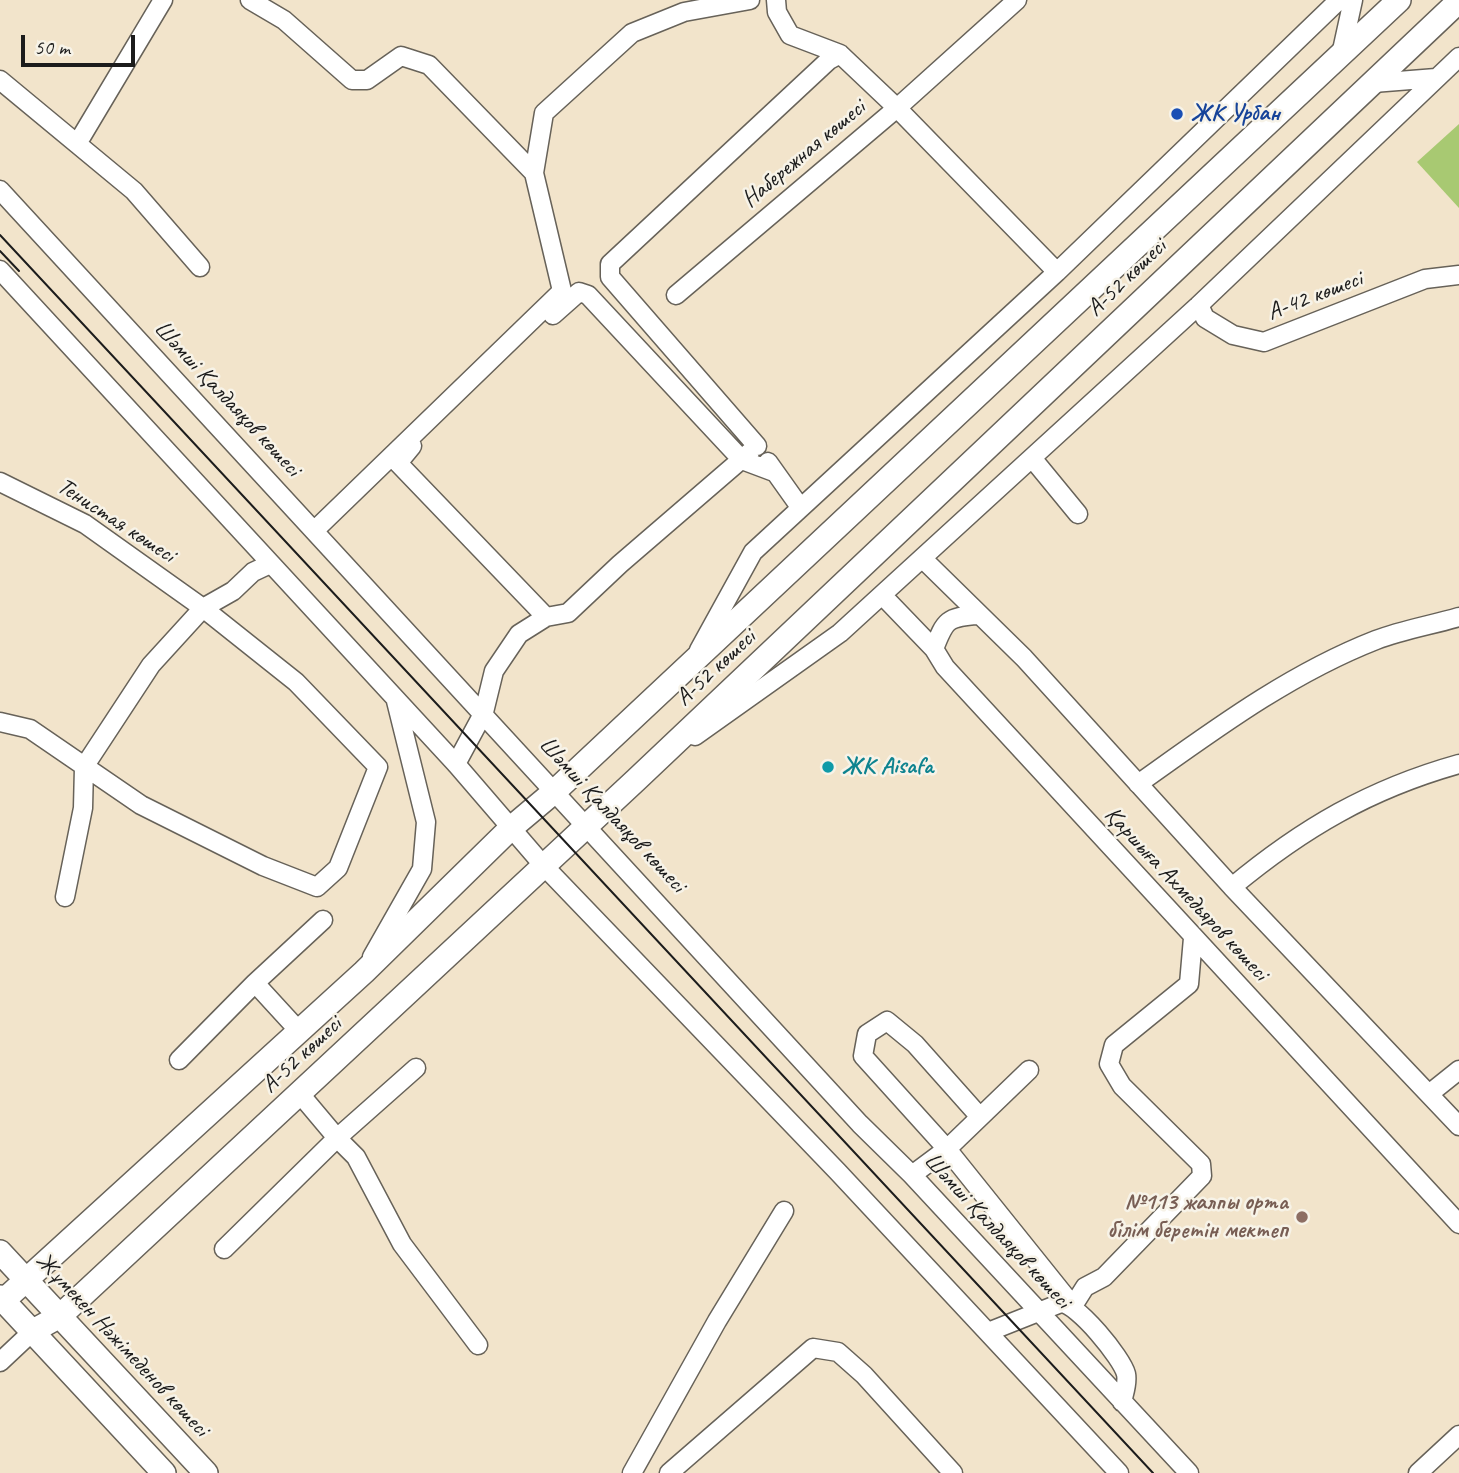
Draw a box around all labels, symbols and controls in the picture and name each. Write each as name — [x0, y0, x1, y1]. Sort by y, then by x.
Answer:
scale bar — [24, 21, 138, 65]
text: 50 m — [34, 34, 70, 60]
street label: Набережная көшесі — [736, 94, 872, 214]
place label: ЖК Урбан — [1191, 100, 1280, 128]
marker: ЖК Урбан — [1169, 106, 1185, 122]
street label: А-52 көшесі — [1081, 233, 1173, 323]
street label: А-42 көшесі — [1263, 265, 1367, 327]
street label: Шәмші Қалдаяқов көшесі — [147, 315, 307, 483]
street label: Тенистая көшесі — [52, 472, 180, 570]
street label: А-52 көшесі — [670, 624, 762, 712]
street label: Шәмші Қалдаяқов көшесі — [532, 731, 692, 899]
place label: ЖК Aisafa — [842, 753, 933, 781]
marker: ЖК Aisafa — [820, 759, 836, 775]
street label: Қаршыға Ахмедьяров көшесі — [1098, 801, 1274, 987]
street label: А-52 көшесі — [256, 1011, 348, 1099]
street label: Шәмші Қалдаяқов көшесі — [917, 1147, 1077, 1315]
place label: №113 жалпы орта білім беретін мектеп — [1107, 1189, 1288, 1245]
marker: №113 жалпы орта білім беретін мектеп — [1294, 1209, 1310, 1225]
street label: Жұмекен Нәжімеденов көшесі — [29, 1247, 215, 1443]

